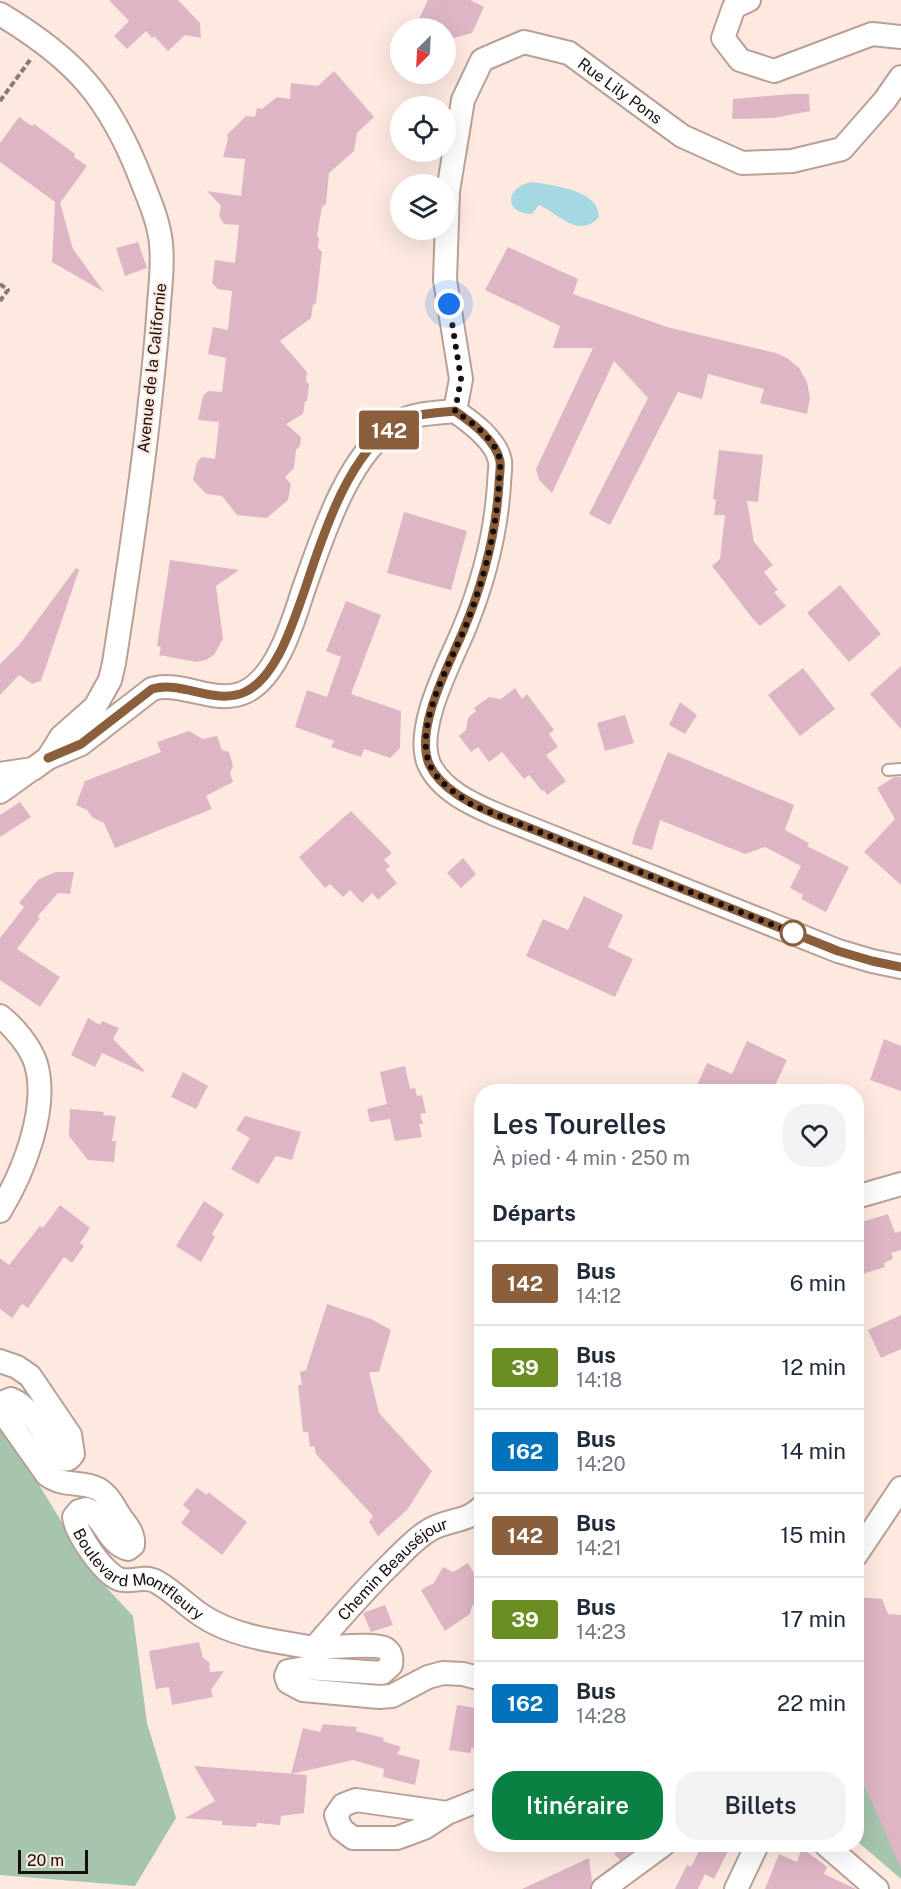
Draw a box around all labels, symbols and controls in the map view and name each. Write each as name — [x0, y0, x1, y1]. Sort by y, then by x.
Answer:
north arrow — [390, 18, 456, 84]
map controls — [390, 18, 456, 240]
street label: Rue Lily Pons — [575, 54, 666, 128]
button: locate — [390, 96, 456, 162]
button: layers — [390, 174, 456, 240]
street label: Avenue de la Californie — [134, 282, 170, 454]
your location — [434, 289, 464, 319]
line badge: 142 — [354, 410, 424, 450]
text: 142 — [371, 418, 407, 443]
unlabelled marker — [780, 920, 806, 946]
button: heart — [783, 1104, 846, 1167]
text: Les Tourelles — [492, 1107, 666, 1140]
text: À pied · 4 min · 250 m — [492, 1146, 690, 1170]
text: Départs — [492, 1200, 576, 1226]
text: Bus — [576, 1258, 616, 1284]
text: 6 min — [790, 1270, 846, 1296]
text: 142 — [507, 1271, 543, 1296]
text: 14:12 — [576, 1284, 621, 1308]
text: Bus — [576, 1342, 616, 1368]
text: 12 min — [781, 1354, 846, 1380]
text: 39 — [511, 1355, 539, 1380]
text: 14:18 — [576, 1368, 622, 1392]
text: Bus — [576, 1426, 616, 1452]
text: 14 min — [781, 1438, 846, 1464]
text: 162 — [507, 1439, 543, 1464]
text: 14:20 — [576, 1452, 626, 1476]
text: Bus — [576, 1510, 616, 1536]
street label: Chemin Beauséjour — [333, 1514, 450, 1624]
text: 15 min — [780, 1522, 846, 1548]
text: 142 — [507, 1523, 543, 1548]
street label: Boulevard Montfleury — [70, 1525, 208, 1624]
text: 14:21 — [576, 1536, 622, 1560]
text: Bus — [576, 1594, 616, 1620]
text: 17 min — [781, 1606, 846, 1632]
text: 39 — [511, 1607, 539, 1632]
text: 14:23 — [576, 1620, 626, 1644]
text: Bus — [576, 1678, 616, 1704]
text: 22 min — [777, 1690, 846, 1716]
text: 162 — [507, 1691, 543, 1716]
text: 14:28 — [576, 1704, 627, 1728]
button: Itinéraire — [492, 1771, 663, 1840]
button: Billets — [675, 1771, 846, 1840]
scale bar — [18, 1847, 88, 1874]
text: 20 m — [27, 1851, 64, 1870]

